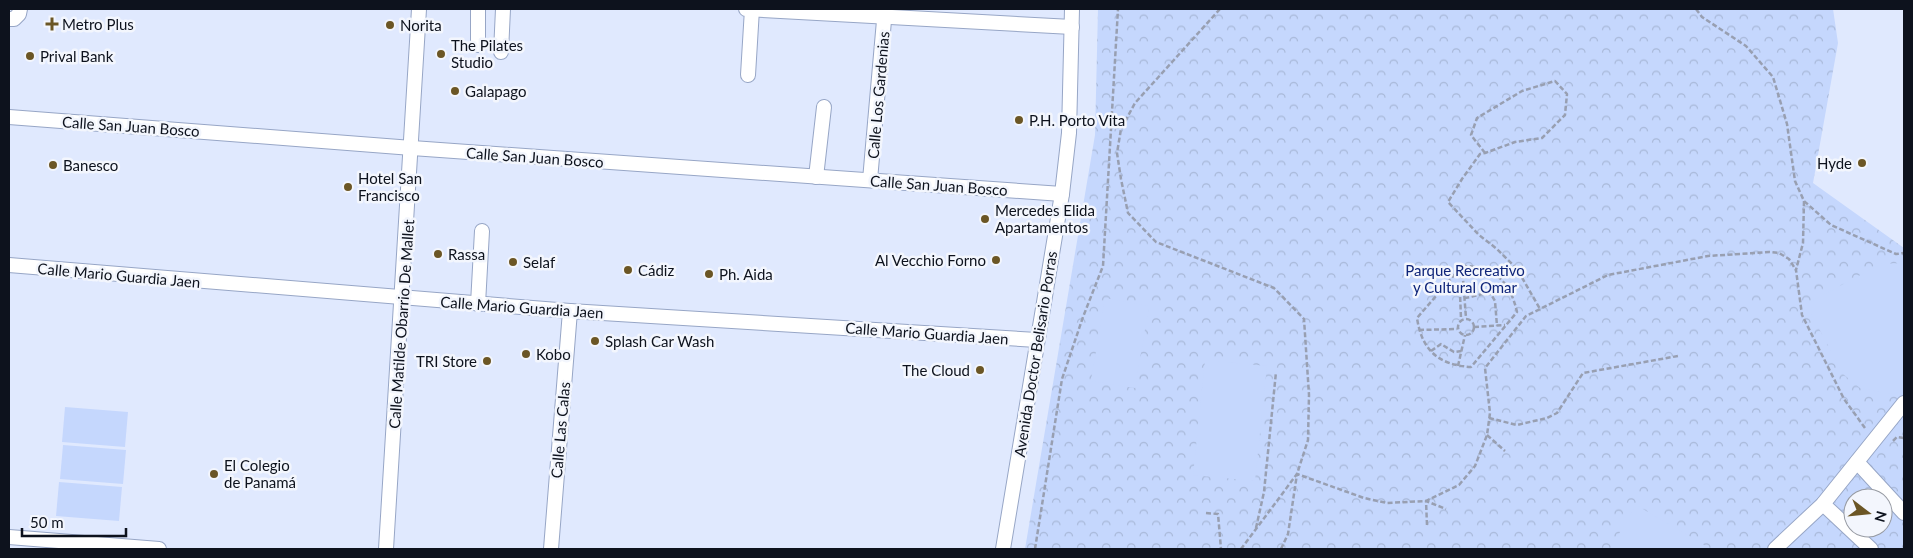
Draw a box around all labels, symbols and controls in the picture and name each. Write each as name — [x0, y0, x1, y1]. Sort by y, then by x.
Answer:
place label: Metro Plus — [62, 15, 134, 33]
place label: Norita — [400, 16, 442, 34]
marker: Metro Plus — [46, 18, 58, 30]
marker: Norita — [384, 19, 396, 31]
street label: Calle Los Gardenias — [863, 30, 893, 160]
place label: The Pilates Studio — [451, 36, 523, 71]
place label: Prival Bank — [40, 47, 114, 65]
marker: The Pilates Studio — [435, 48, 447, 60]
marker: Prival Bank — [24, 50, 36, 62]
place label: Galapago — [465, 82, 526, 100]
marker: Galapago — [449, 85, 461, 97]
place label: P.H. Porto Vita — [1029, 111, 1125, 129]
street label: Calle San Juan Bosco — [62, 112, 200, 140]
marker: P.H. Porto Vita — [1013, 114, 1025, 126]
street label: Calle San Juan Bosco — [466, 143, 604, 171]
place label: Hyde — [1817, 154, 1852, 172]
place label: Banesco — [63, 156, 118, 174]
marker: Hyde — [1856, 157, 1868, 169]
marker: Banesco — [47, 159, 59, 171]
place label: Hotel San Francisco — [358, 169, 422, 204]
street label: Calle San Juan Bosco — [870, 171, 1008, 199]
marker: Hotel San Francisco — [342, 181, 354, 193]
place label: Mercedes Elida Apartamentos — [995, 201, 1095, 236]
marker: Mercedes Elida Apartamentos — [979, 213, 991, 225]
street label: Calle Matilde Obarrio De Mallet — [385, 218, 417, 429]
place label: Rassa — [448, 245, 485, 263]
marker: Rassa — [432, 248, 444, 260]
street label: Avenida Doctor Belisario Porras — [1010, 250, 1060, 458]
place label: Al Vecchio Forno — [875, 251, 986, 269]
place label: Selaf — [523, 253, 556, 271]
marker: Al Vecchio Forno — [990, 254, 1002, 266]
marker: Selaf — [507, 256, 519, 268]
street label: Calle Mario Guardia Jaen — [37, 259, 201, 291]
place label: Cádiz — [638, 261, 674, 279]
park label: Parque Recreativo y Cultural Omar — [1405, 261, 1525, 296]
marker: Cádiz — [622, 264, 634, 276]
place label: Ph. Aida — [719, 265, 773, 283]
marker: Ph. Aida — [703, 268, 715, 280]
street label: Calle Mario Guardia Jaen — [440, 292, 604, 322]
street label: Calle Mario Guardia Jaen — [845, 318, 1009, 348]
place label: Splash Car Wash — [605, 332, 714, 350]
marker: Splash Car Wash — [589, 335, 601, 347]
place label: Kobo — [536, 345, 571, 363]
marker: Kobo — [520, 348, 532, 360]
place label: TRI Store — [416, 352, 477, 370]
marker: TRI Store — [481, 355, 493, 367]
place label: The Cloud — [902, 361, 970, 379]
marker: The Cloud — [974, 364, 986, 376]
street label: Calle Las Calas — [547, 381, 573, 479]
place label: El Colegio de Panamá — [224, 456, 296, 491]
marker: El Colegio de Panamá — [208, 468, 220, 480]
north arrow — [1843, 488, 1893, 538]
scale bar — [22, 506, 126, 538]
text: N — [1871, 509, 1891, 524]
text: 50 m — [30, 513, 64, 531]

